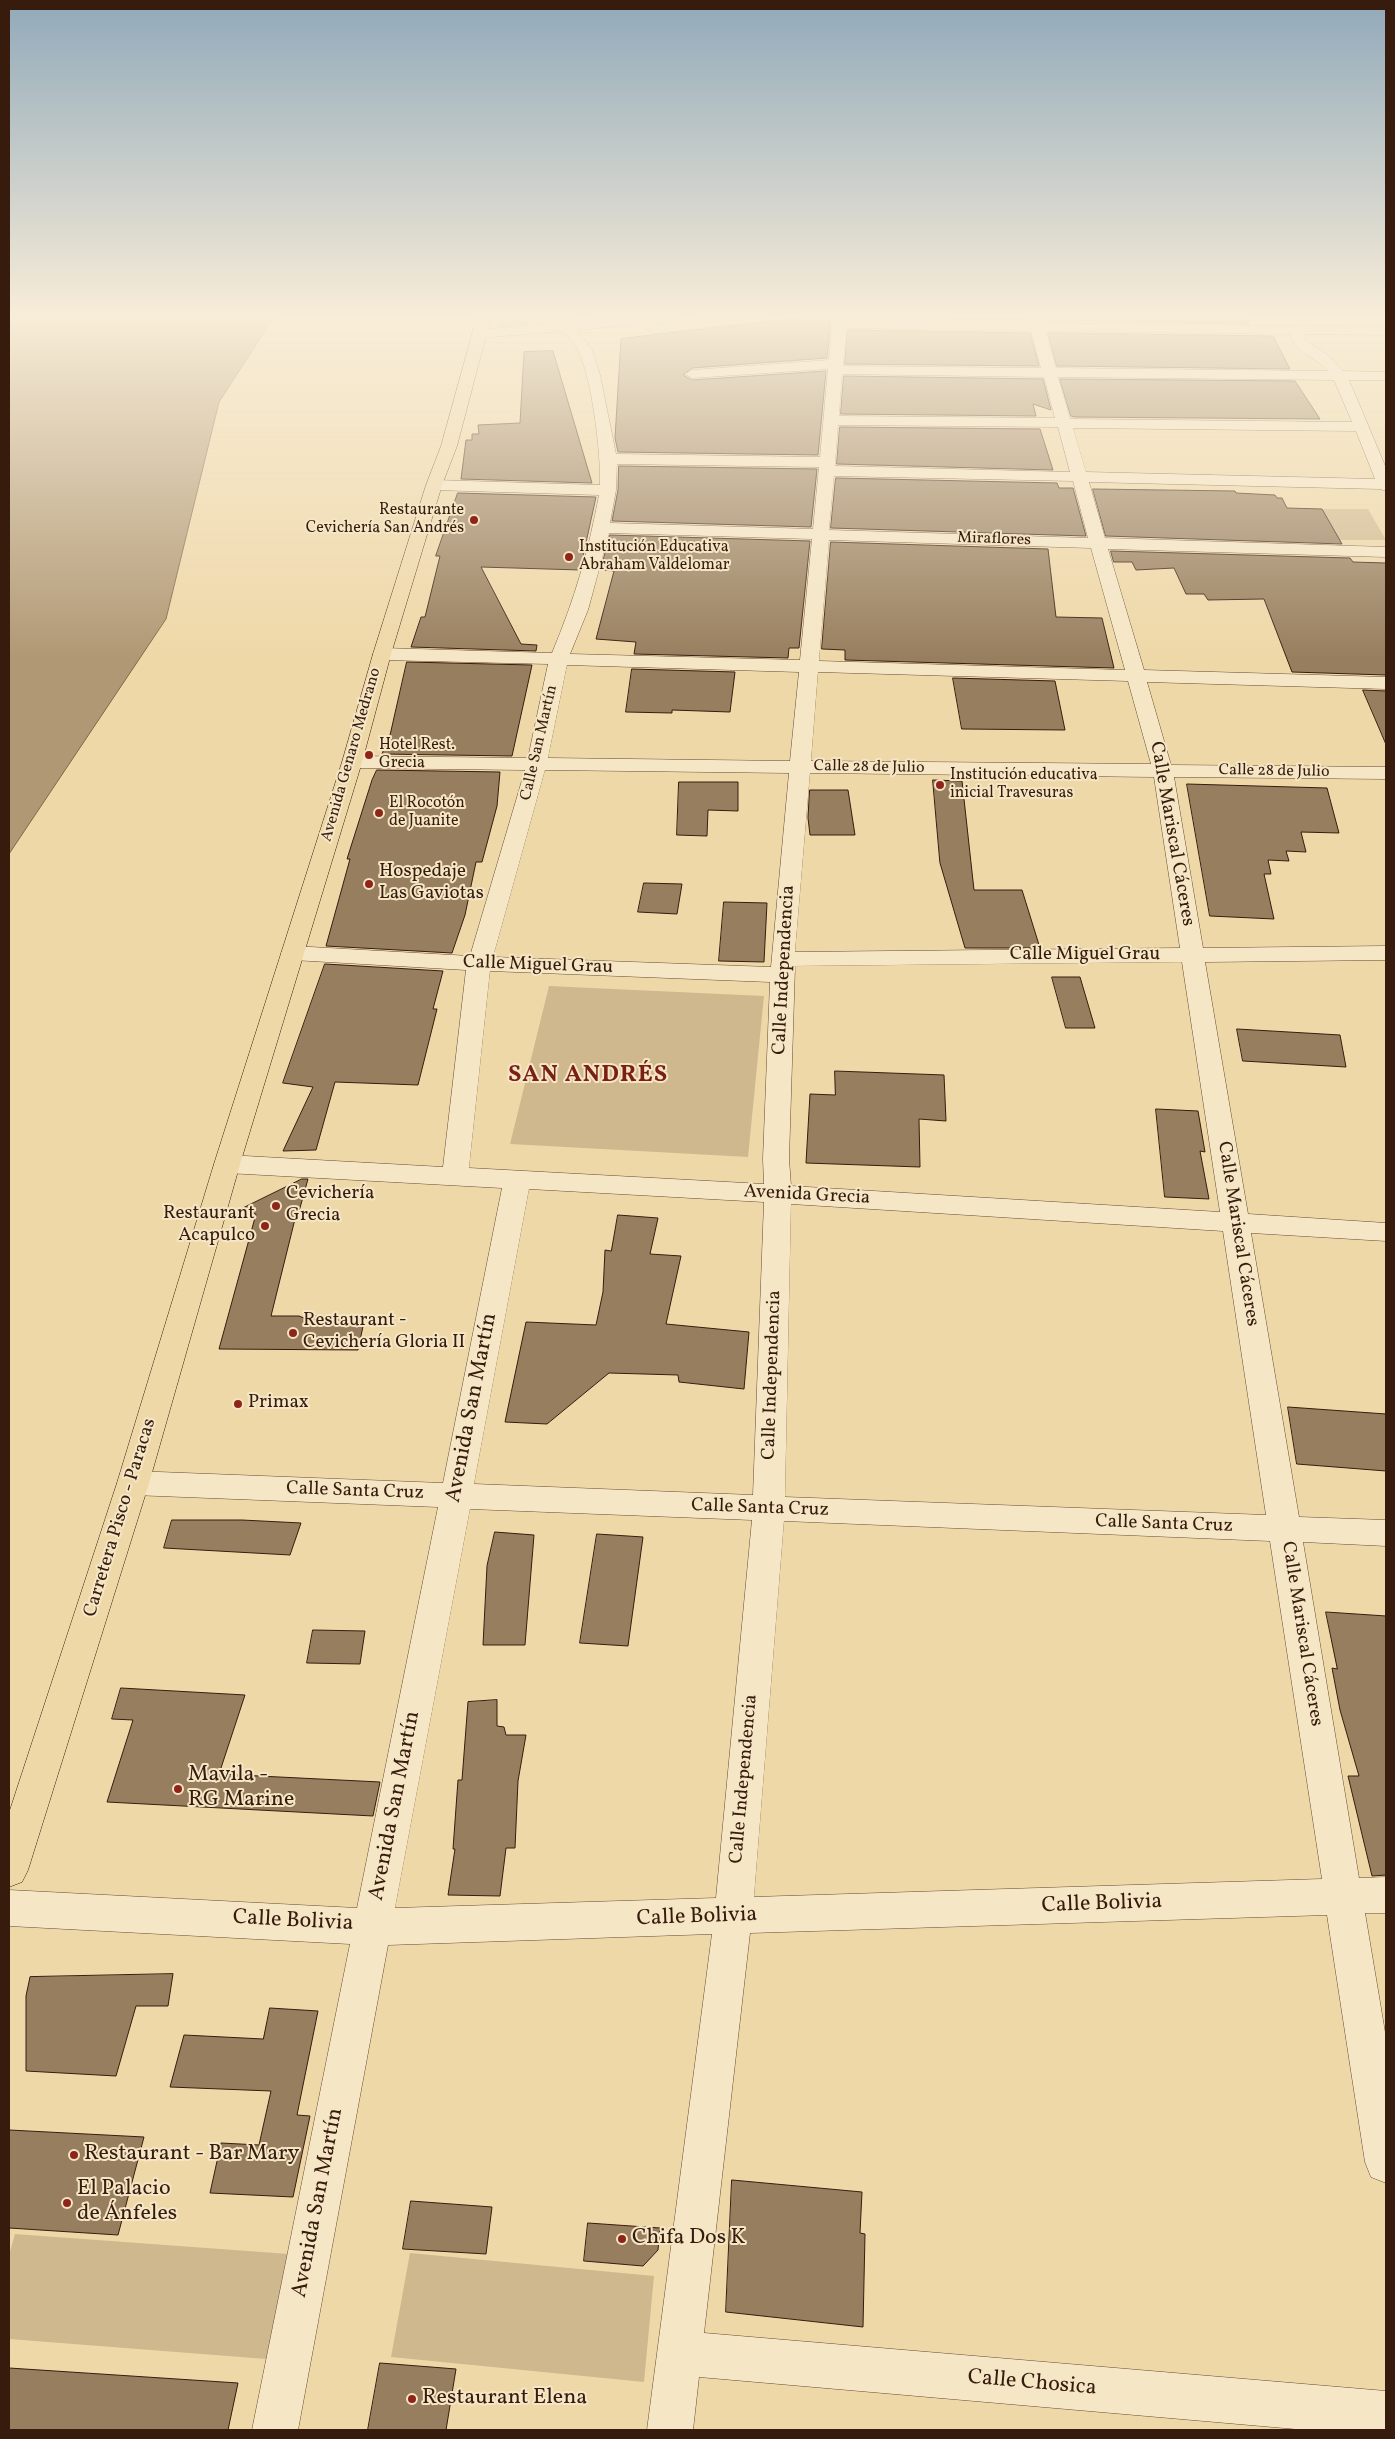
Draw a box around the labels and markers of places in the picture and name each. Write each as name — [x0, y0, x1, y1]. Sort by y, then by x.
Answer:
place label: Restaurante Cevichería San Andrés — [306, 501, 464, 539]
marker: Restaurante Cevichería San Andrés — [468, 514, 480, 526]
place label: Institución Educativa Abraham Valdelomar — [579, 538, 730, 576]
marker: Institución Educativa Abraham Valdelomar — [563, 551, 575, 563]
place label: Hotel Rest. Grecia — [379, 736, 455, 774]
marker: Hotel Rest. Grecia — [363, 749, 375, 761]
place label: Institución educativa inicial Travesuras — [950, 766, 1098, 804]
marker: Institución educativa inicial Travesuras — [934, 779, 946, 791]
place label: El Rocotón de Juanite — [389, 794, 465, 832]
marker: El Rocotón de Juanite — [373, 807, 385, 819]
place label: Hospedaje Las Gaviotas — [379, 862, 484, 906]
marker: Hospedaje Las Gaviotas — [363, 878, 375, 890]
place label: Cevichería Grecia — [286, 1184, 374, 1228]
marker: Cevichería Grecia — [270, 1200, 282, 1212]
place label: Restaurant Acapulco — [163, 1204, 255, 1248]
marker: Restaurant Acapulco — [259, 1220, 271, 1232]
place label: Restaurant - Cevichería Gloria II — [303, 1311, 465, 1355]
marker: Restaurant - Cevichería Gloria II — [287, 1327, 299, 1339]
place label: Primax — [248, 1393, 309, 1415]
marker: Primax — [232, 1398, 244, 1410]
place label: Mavila - RG Marine — [188, 1763, 294, 1814]
marker: Mavila - RG Marine — [172, 1783, 184, 1795]
place label: Restaurant - Bar Mary — [84, 2142, 299, 2168]
marker: Restaurant - Bar Mary — [68, 2149, 80, 2161]
place label: El Palacio de Ánfeles — [77, 2177, 177, 2228]
marker: El Palacio de Ánfeles — [61, 2197, 73, 2209]
place label: Chifa Dos K — [632, 2226, 745, 2252]
marker: Chifa Dos K — [616, 2233, 628, 2245]
place label: Restaurant Elena — [422, 2386, 587, 2412]
marker: Restaurant Elena — [406, 2393, 418, 2405]

